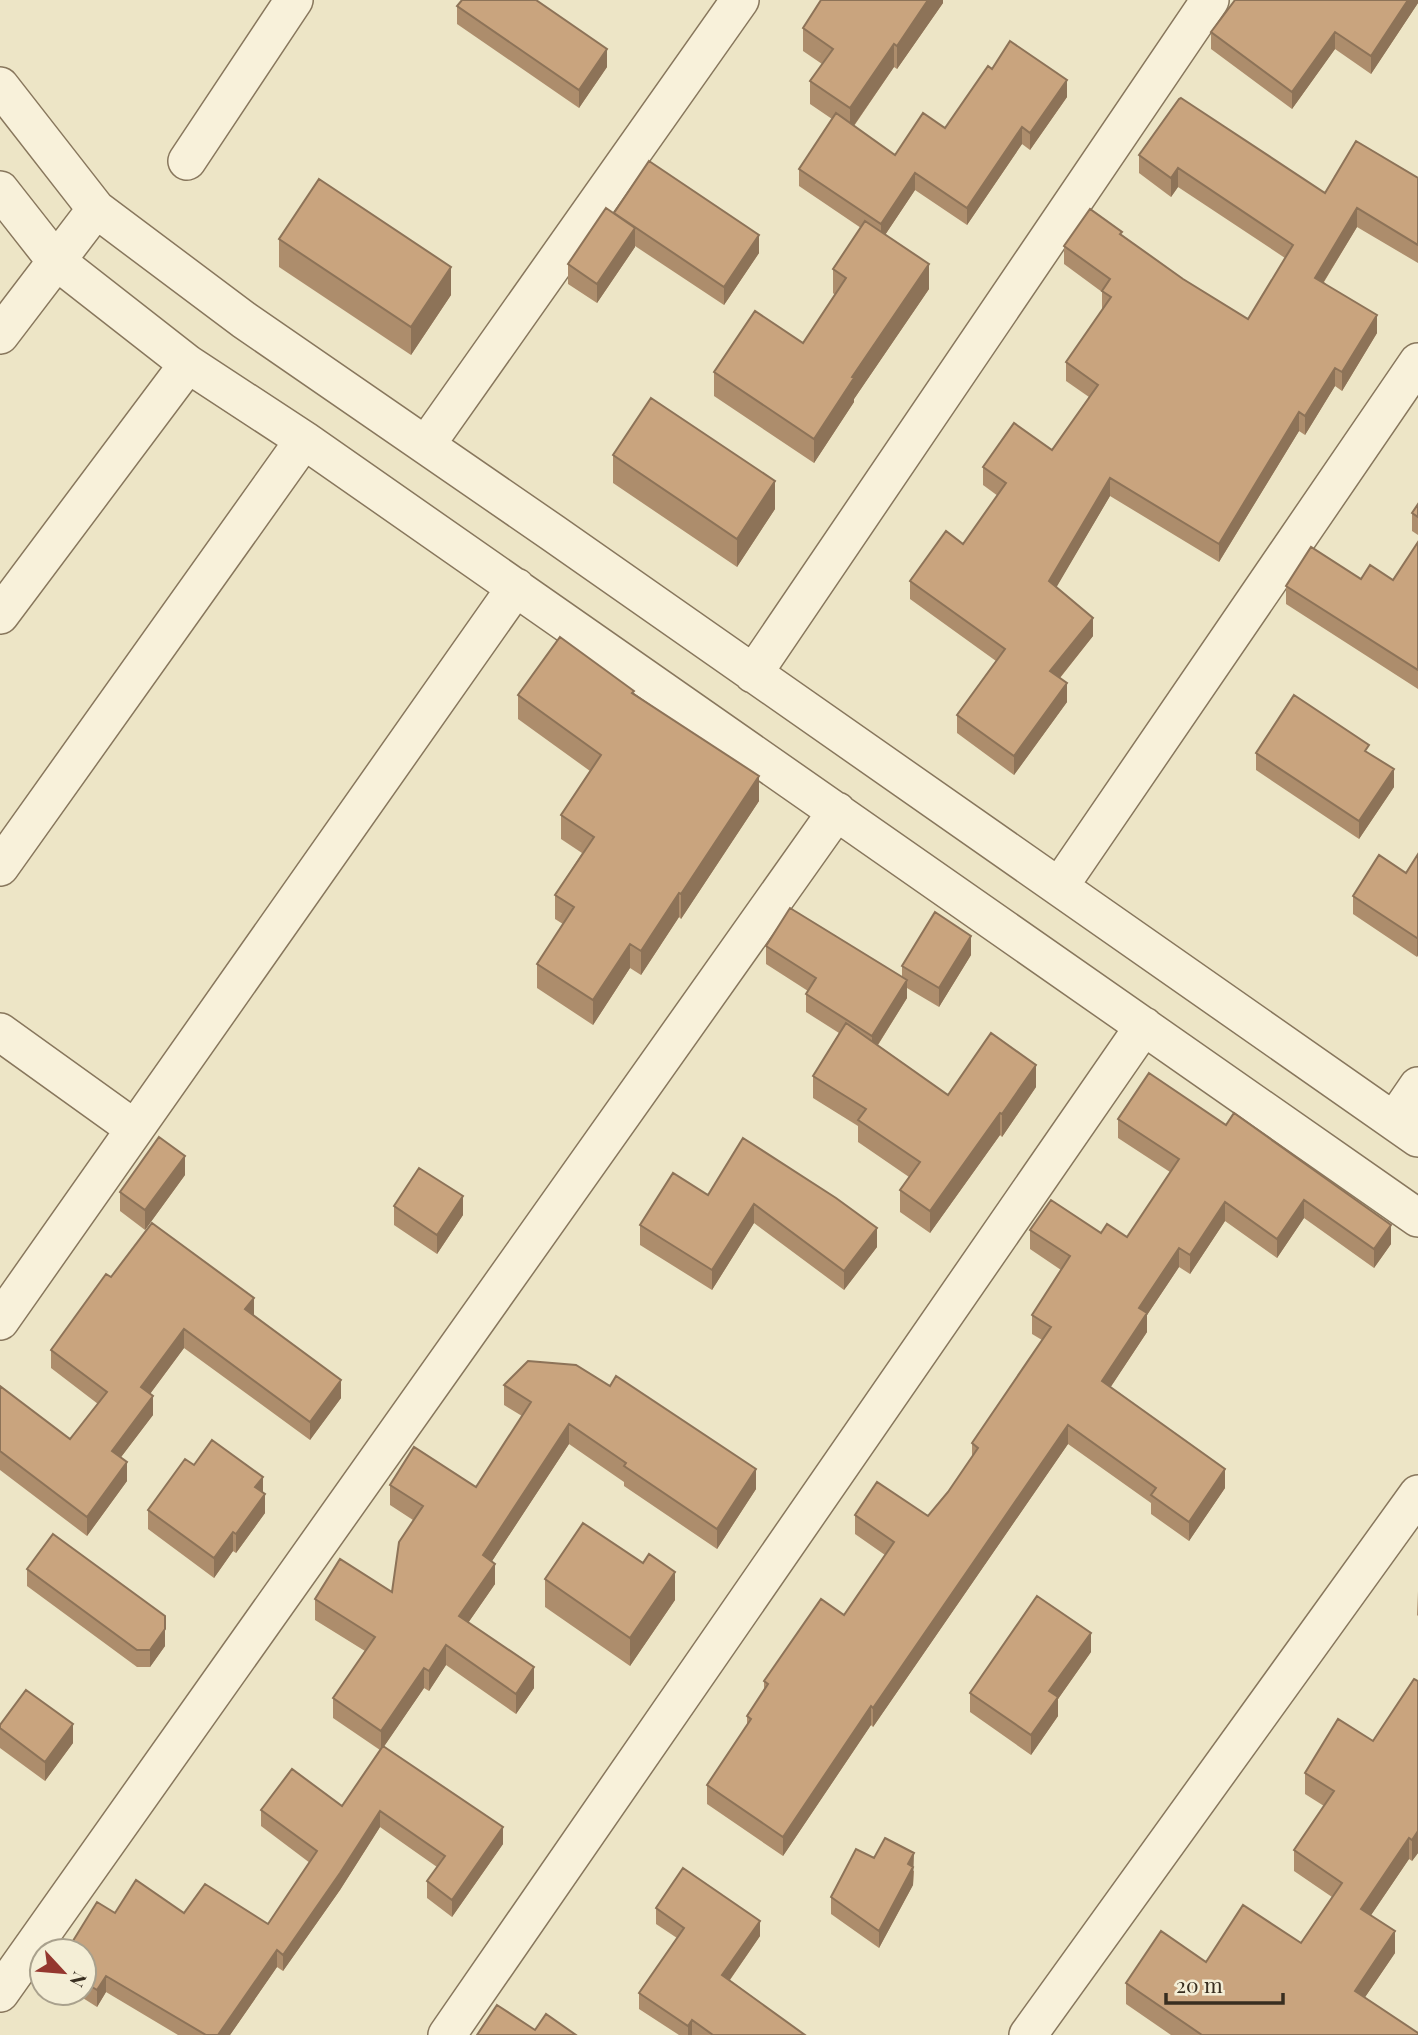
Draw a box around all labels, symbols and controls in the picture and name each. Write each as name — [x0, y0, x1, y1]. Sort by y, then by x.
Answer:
north arrow — [28, 1937, 98, 2007]
scale bar — [1166, 1962, 1283, 2006]
text: N — [64, 1968, 94, 1992]
text: 20 m — [1176, 1970, 1223, 1998]

